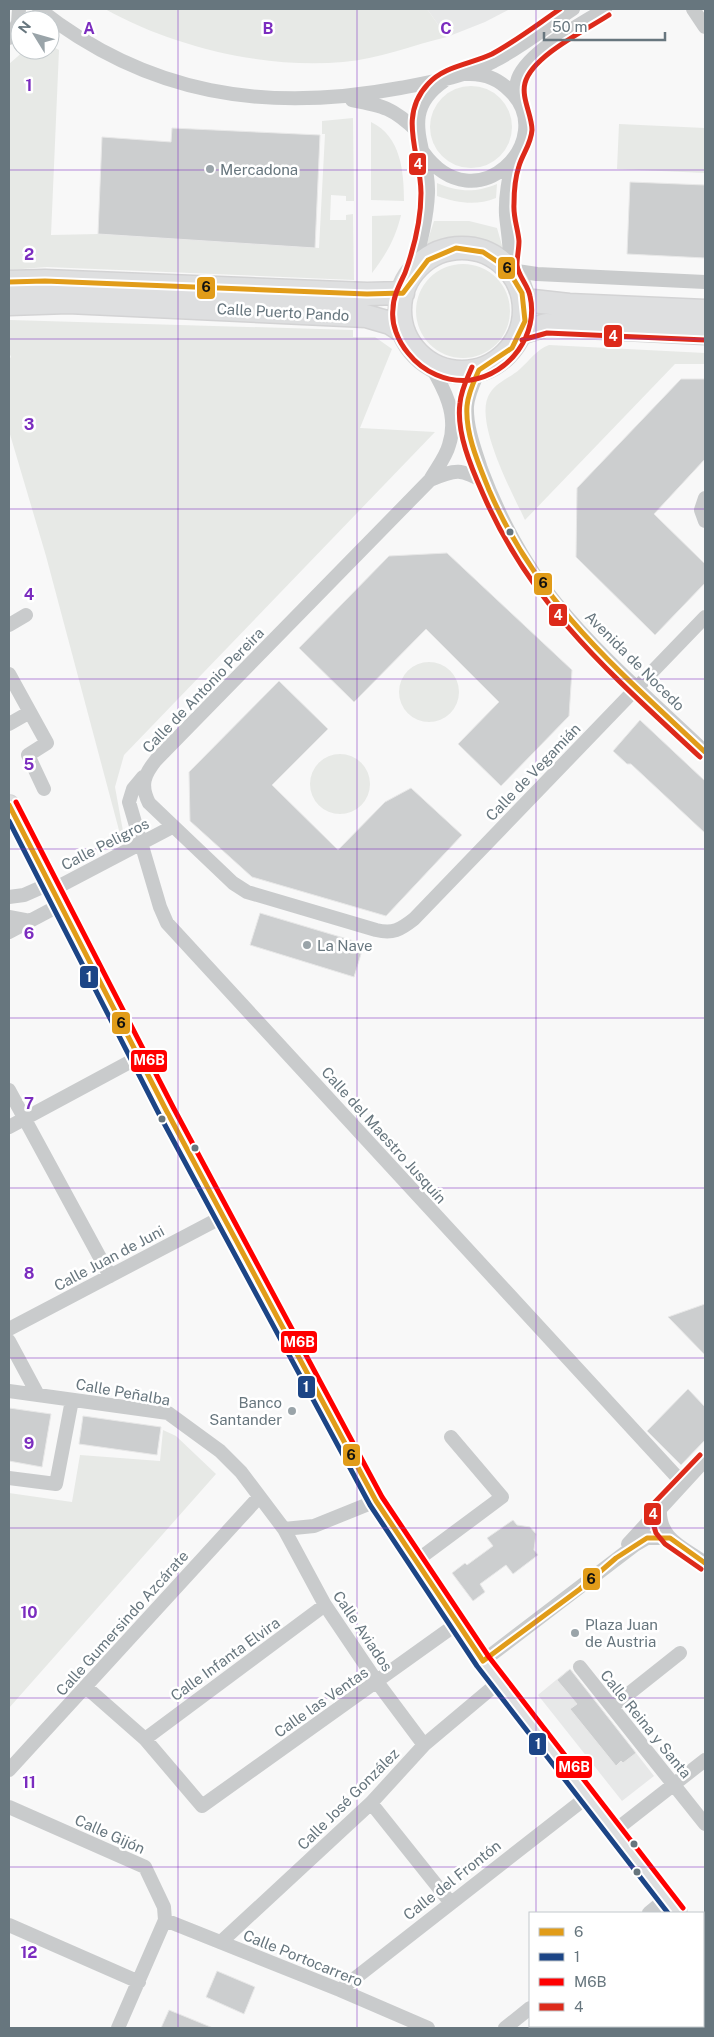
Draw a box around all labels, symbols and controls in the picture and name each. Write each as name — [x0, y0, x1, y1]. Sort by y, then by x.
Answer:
north arrow — [10, 10, 60, 60]
scale bar — [544, 10, 665, 42]
text: N — [15, 18, 34, 36]
text: 50 m — [552, 18, 587, 35]
text: A — [83, 19, 95, 38]
text: B — [263, 19, 274, 38]
text: C — [440, 19, 452, 38]
text: 1 — [26, 76, 32, 95]
line badge: 4 — [408, 152, 427, 176]
text: 4 — [413, 156, 423, 172]
place label: Mercadona — [220, 161, 298, 178]
marker: Mercadona — [204, 163, 216, 175]
text: 2 — [24, 245, 34, 264]
line badge: 6 — [497, 256, 516, 280]
text: 6 — [502, 260, 512, 276]
line badge: 6 — [196, 276, 216, 300]
text: 6 — [201, 279, 211, 295]
street label: Calle Puerto Pando — [216, 300, 350, 324]
line badge: 4 — [603, 324, 623, 348]
text: 4 — [608, 328, 618, 344]
text: 3 — [24, 415, 34, 434]
unlabelled marker — [505, 527, 515, 537]
line badge: 6 — [533, 572, 553, 596]
text: 6 — [538, 575, 548, 591]
text: 4 — [24, 585, 35, 604]
line badge: 4 — [548, 603, 568, 627]
text: 4 — [553, 607, 563, 623]
street label: Avenida de Nocedo — [582, 608, 688, 714]
street label: Calle de Antonio Pereira — [139, 624, 267, 756]
street label: Calle de Vegamián — [482, 720, 584, 824]
text: 5 — [24, 755, 35, 774]
street label: Calle Peligros — [58, 815, 152, 873]
text: 6 — [24, 924, 34, 943]
place label: La Nave — [317, 937, 373, 954]
marker: La Nave — [301, 939, 313, 951]
line badge: 1 — [79, 965, 99, 989]
text: 1 — [86, 969, 92, 985]
line badge: 6 — [111, 1011, 131, 1035]
text: 6 — [116, 1015, 126, 1031]
line badge: M6B — [130, 1049, 168, 1073]
text: M6B — [133, 1052, 165, 1068]
street label: Calle del Maestro Jusquín — [318, 1063, 450, 1207]
text: 7 — [24, 1094, 34, 1113]
unlabelled marker — [157, 1114, 167, 1124]
unlabelled marker — [190, 1143, 200, 1153]
street label: Calle Juan de Juni — [51, 1222, 167, 1294]
text: 8 — [24, 1264, 35, 1283]
line badge: M6B — [280, 1330, 318, 1354]
text: M6B — [283, 1334, 315, 1350]
street label: Calle Peñalba — [74, 1375, 172, 1409]
line badge: 1 — [297, 1375, 316, 1399]
text: 1 — [303, 1379, 309, 1395]
place label: Banco Santander — [209, 1394, 282, 1428]
marker: Banco Santander — [286, 1405, 298, 1417]
text: 9 — [24, 1434, 34, 1453]
line badge: 6 — [342, 1443, 361, 1467]
text: 6 — [346, 1447, 356, 1463]
line badge: 4 — [643, 1502, 662, 1526]
text: 4 — [648, 1506, 658, 1522]
street label: Calle Gumersindo Azcárate — [52, 1547, 192, 1699]
line badge: 6 — [582, 1567, 601, 1591]
text: 6 — [586, 1571, 596, 1587]
street label: Calle Aviados — [330, 1588, 396, 1674]
text: 10 — [20, 1603, 38, 1622]
street label: Calle Infanta Elvira — [167, 1614, 283, 1704]
place label: Plaza Juan de Austria — [585, 1616, 658, 1650]
marker: Plaza Juan de Austria — [569, 1627, 581, 1639]
street label: Calle las Ventas — [271, 1663, 371, 1741]
street label: Calle Reina y Santa — [597, 1667, 695, 1781]
line badge: 1 — [528, 1732, 547, 1756]
text: 1 — [535, 1736, 541, 1752]
street label: Calle José González — [294, 1745, 402, 1853]
line badge: M6B — [555, 1755, 593, 1779]
text: M6B — [558, 1759, 590, 1775]
text: 11 — [22, 1773, 36, 1792]
street label: Calle Gijón — [72, 1811, 148, 1857]
street label: Calle del Frontón — [400, 1837, 504, 1923]
unlabelled marker — [629, 1839, 639, 1849]
unlabelled marker — [632, 1867, 642, 1877]
legend — [529, 1912, 704, 2027]
text: 6 — [574, 1923, 583, 1940]
street label: Calle Portocarrero — [241, 1926, 365, 1990]
text: 12 — [20, 1943, 38, 1962]
text: 1 — [574, 1948, 580, 1965]
text: M6B — [574, 1973, 607, 1990]
text: 4 — [574, 1998, 583, 2015]

